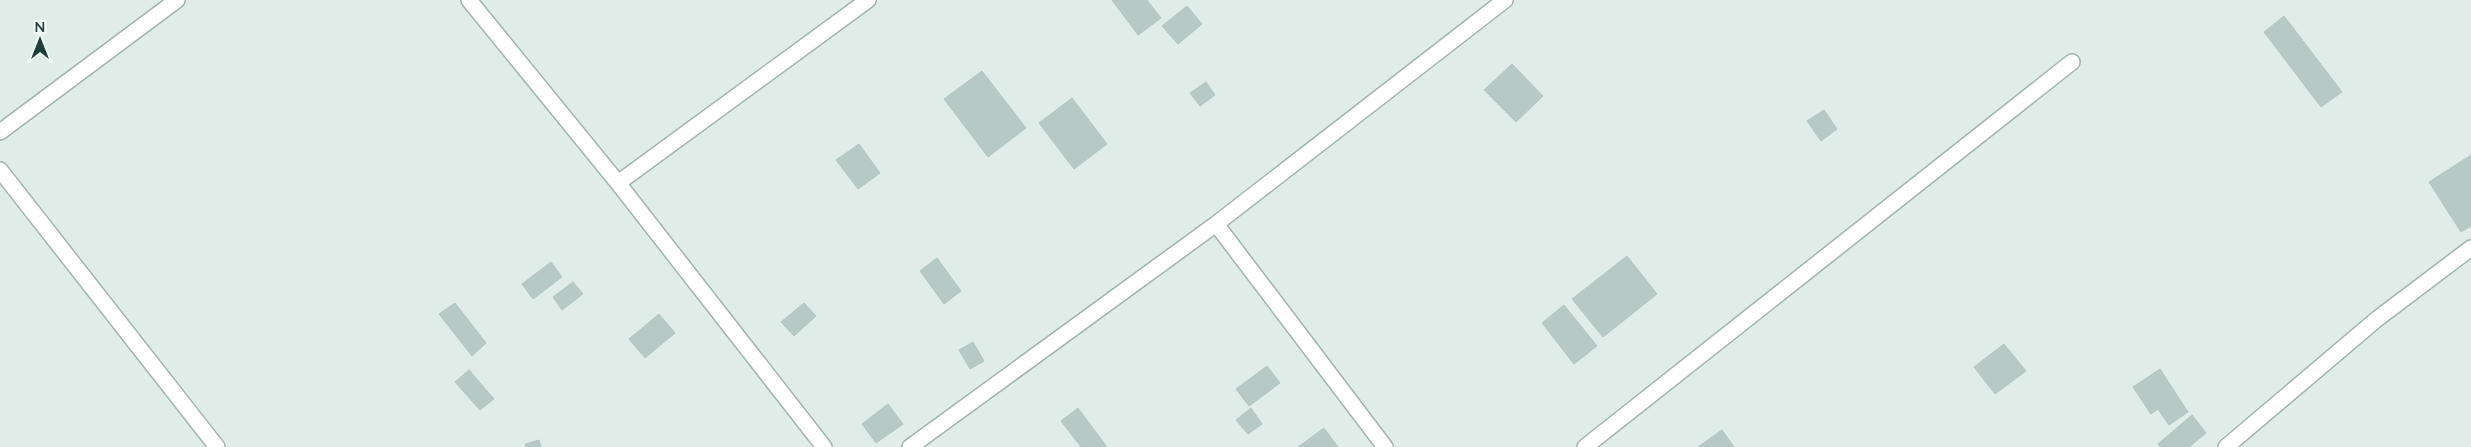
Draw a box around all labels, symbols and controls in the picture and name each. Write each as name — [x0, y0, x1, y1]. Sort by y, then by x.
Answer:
north arrow — [15, 15, 65, 65]
text: N — [35, 18, 45, 35]

